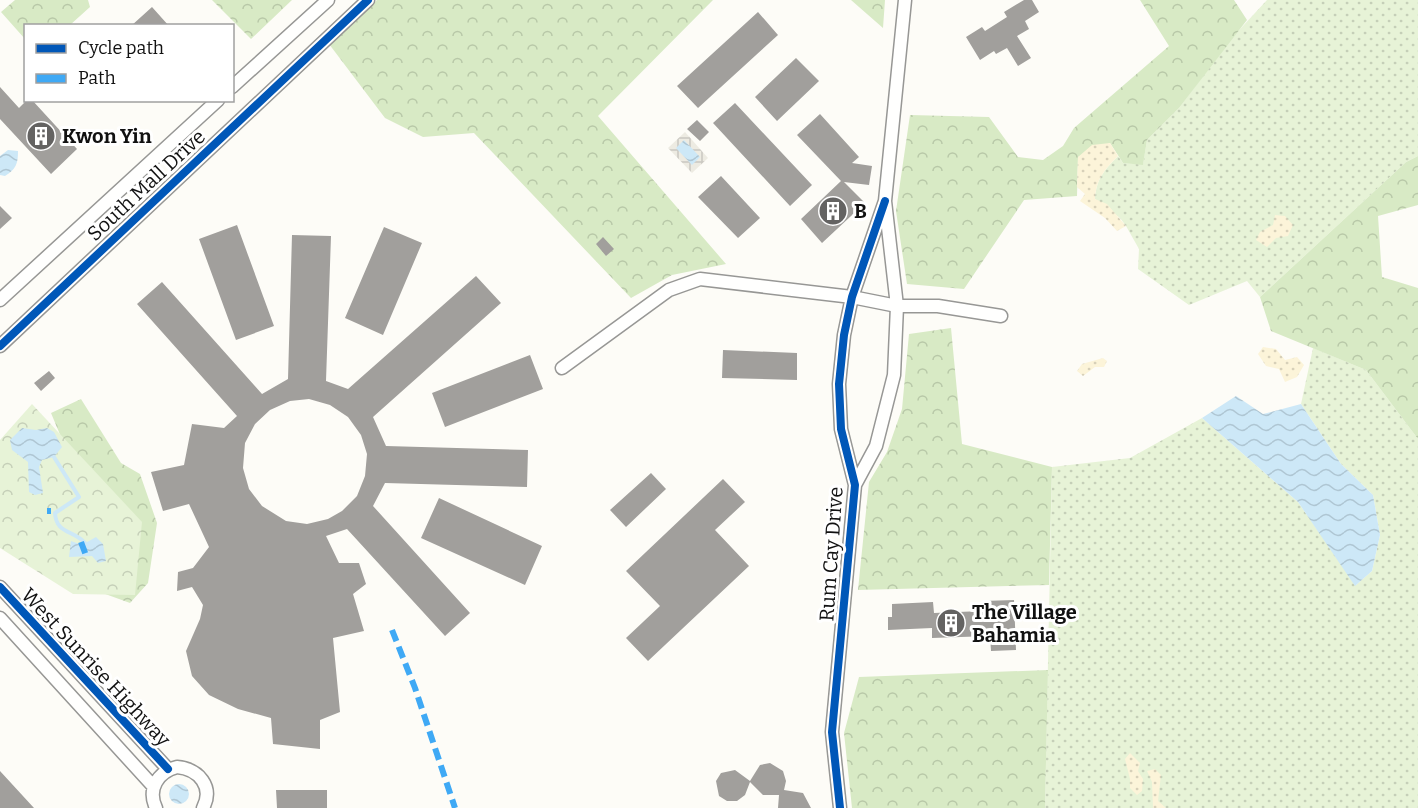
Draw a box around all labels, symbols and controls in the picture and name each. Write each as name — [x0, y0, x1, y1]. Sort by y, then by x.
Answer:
legend — [24, 24, 234, 102]
text: Cycle path — [78, 37, 164, 59]
text: Path — [78, 67, 116, 89]
building icon: Kwon Yin — [25, 120, 57, 152]
place label: Kwon Yin — [62, 124, 152, 148]
street label: South Mall Drive — [82, 124, 210, 246]
building icon: B — [817, 195, 849, 227]
place label: B — [854, 199, 867, 223]
street label: Rum Cay Drive — [814, 486, 848, 622]
street label: West Sunrise Highway — [16, 583, 176, 751]
place label: The Village Bahamia — [972, 600, 1077, 647]
building icon: The Village Bahamia — [935, 607, 967, 639]

